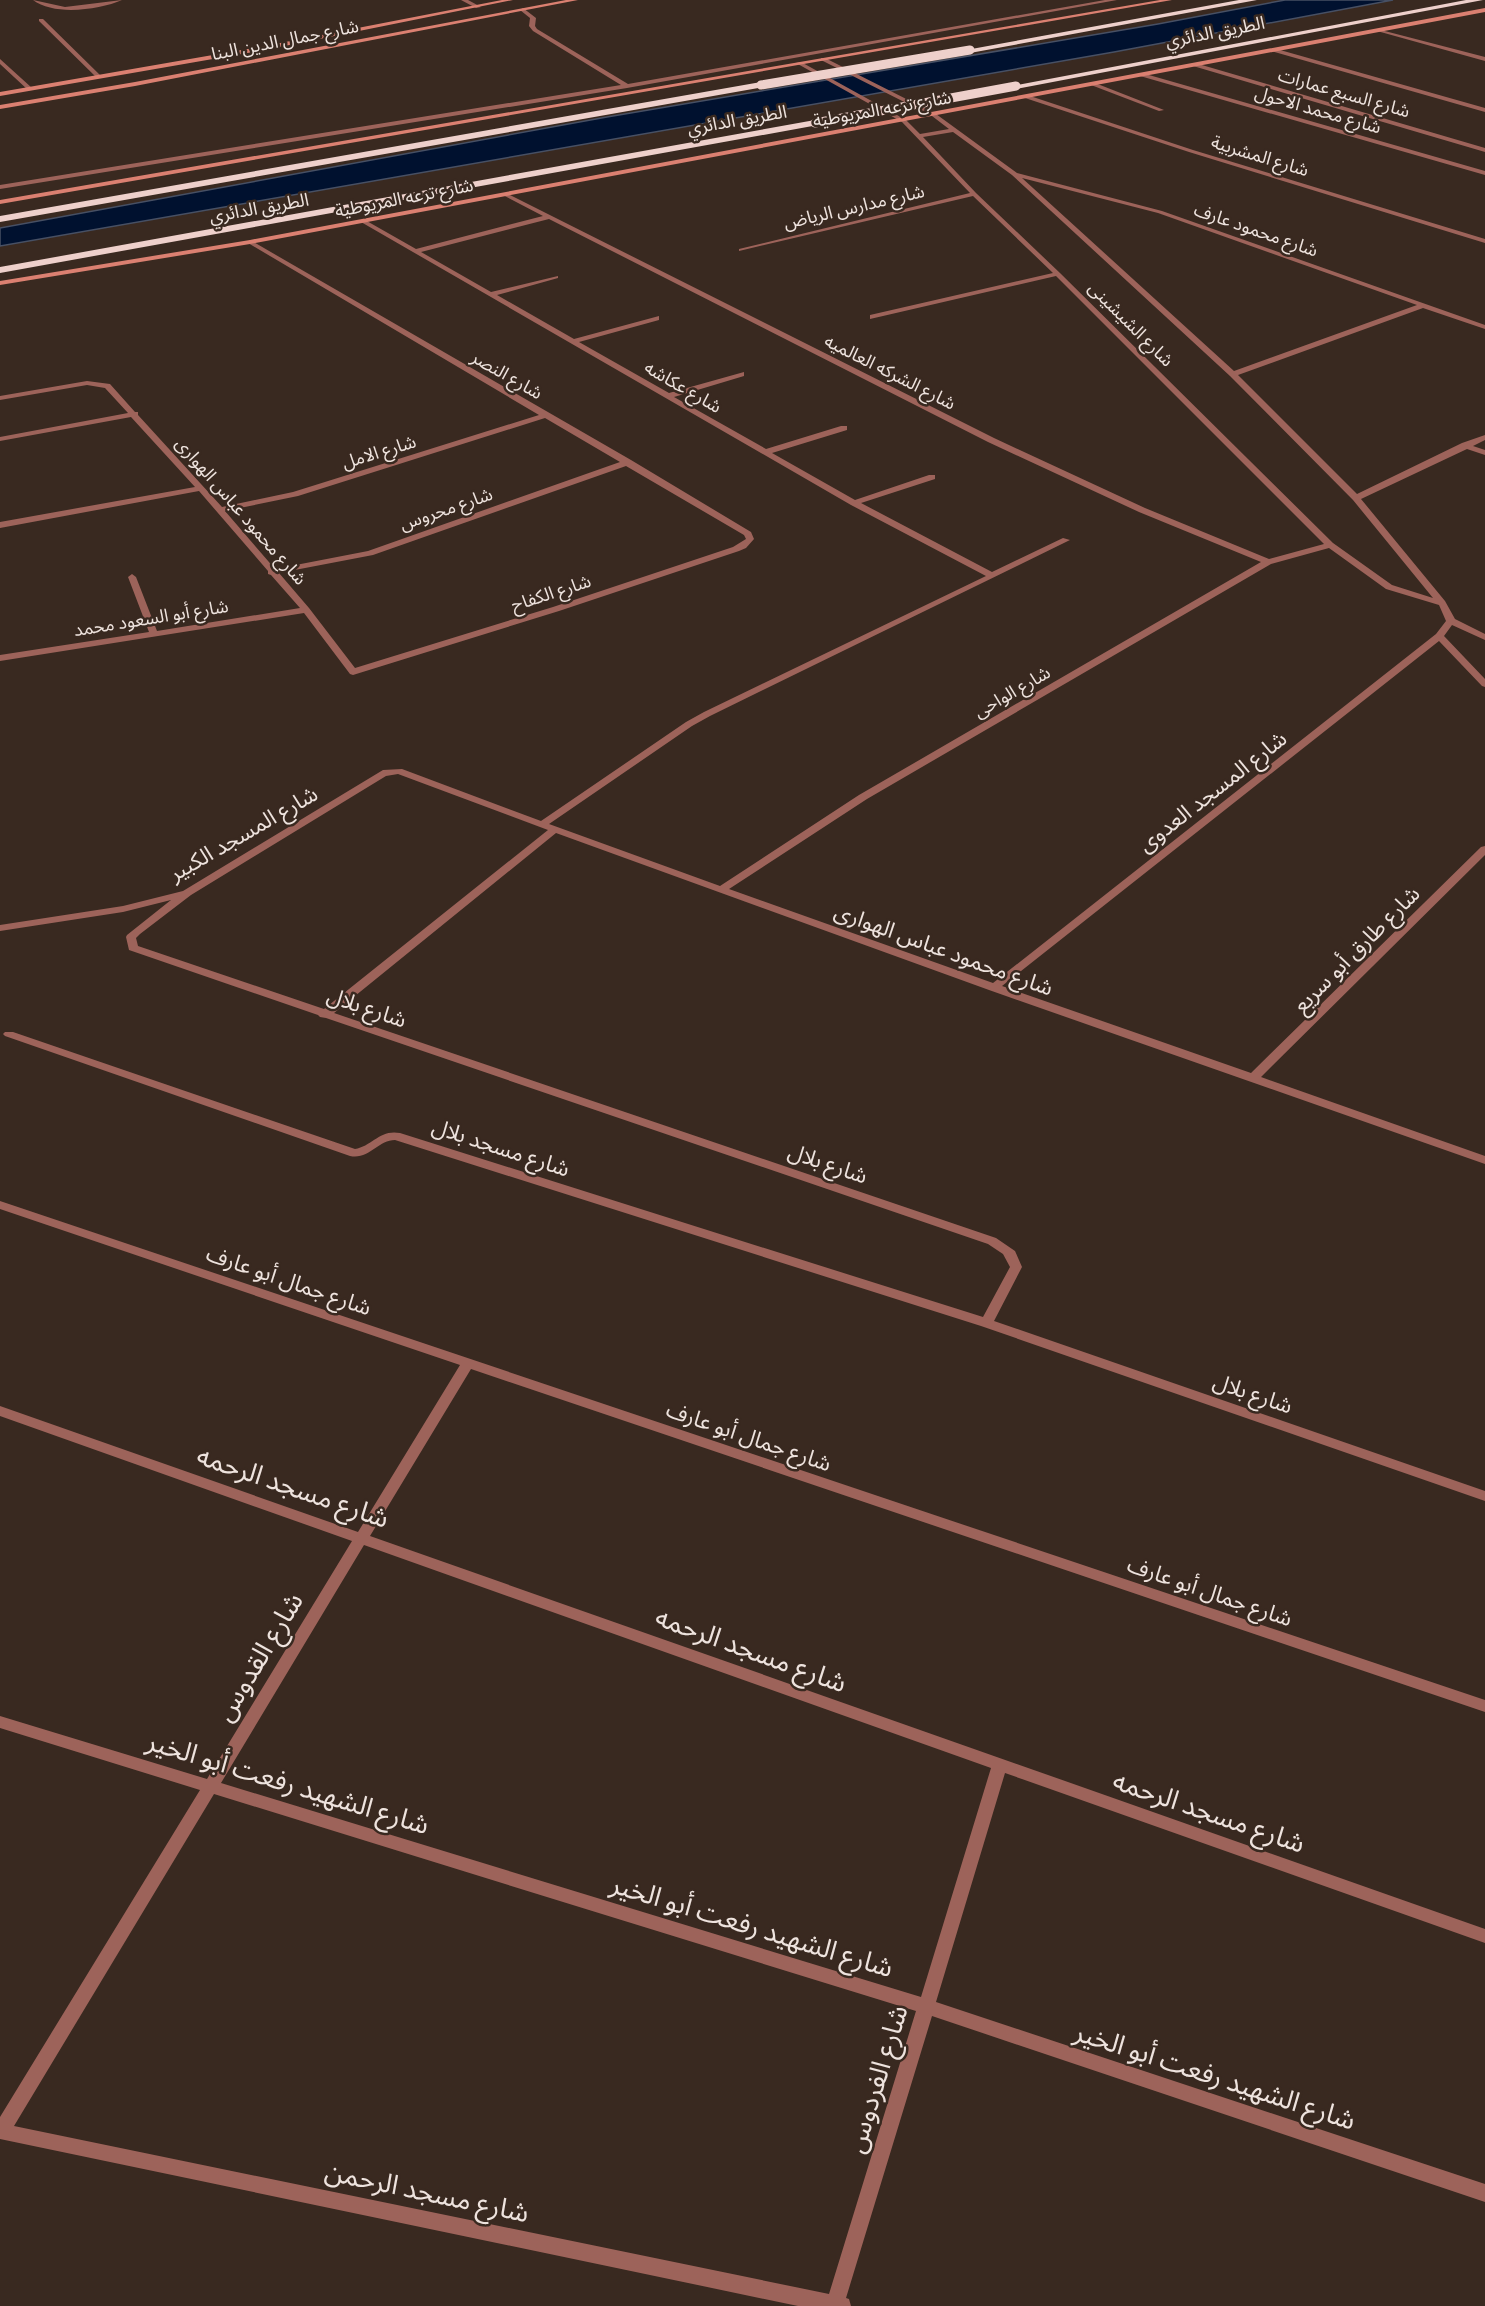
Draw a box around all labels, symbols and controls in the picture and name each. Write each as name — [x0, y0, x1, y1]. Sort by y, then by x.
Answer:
street label: الطريق الدائري — [1163, 11, 1267, 55]
street label: شارع جمال الدين البنا — [209, 14, 361, 68]
street label: شارع السبع عمارات — [1275, 63, 1413, 125]
street label: شارع محمد الاحول — [1251, 80, 1384, 141]
street label: شارع ترعه المريوطية — [811, 85, 954, 135]
street label: الطريق الدائري — [685, 99, 789, 142]
street label: شارع المشربية — [1208, 130, 1312, 184]
street label: شارع ترعه المريوطية — [333, 173, 476, 225]
street label: شارع مدارس الرياض — [781, 179, 927, 237]
street label: الطريق الدائري — [207, 187, 311, 230]
street label: شارع محمود عارف — [1190, 198, 1321, 264]
street label: شارع الشيشينى — [1082, 276, 1179, 373]
street label: شارع الشركه العالميه — [819, 329, 960, 417]
street label: شارع النصر — [465, 344, 547, 407]
street label: شارع عكاشه — [639, 355, 726, 420]
street label: شارع الامل — [339, 429, 420, 477]
street label: شارع محمود عباس الهوارى — [168, 432, 312, 591]
street label: شارع محروس — [396, 482, 496, 538]
street label: شارع الكفاح — [508, 569, 595, 619]
street label: شارع أبو السعود محمد — [72, 594, 230, 644]
street label: شارع الواحى — [969, 660, 1056, 725]
street label: شارع المسجد العدوى — [1132, 724, 1294, 860]
street label: شارع المسجد الكبير — [163, 779, 324, 890]
street label: شارع طارق أبو سريع — [1287, 880, 1428, 1021]
street label: شارع محمود عباس الهوارى — [830, 896, 1057, 1004]
street label: شارع بلال — [323, 980, 410, 1036]
street label: شارع مسجد بلال — [428, 1112, 573, 1185]
street label: شارع بلال — [784, 1136, 871, 1192]
street label: شارع جمال أبو عارف — [202, 1239, 375, 1324]
street label: شارع بلال — [1209, 1366, 1296, 1422]
street label: شارع جمال أبو عارف — [662, 1395, 835, 1480]
street label: شارع مسجد الرحمه — [191, 1437, 394, 1539]
street label: شارع جمال أبو عارف — [1123, 1550, 1296, 1635]
street label: شارع القدوس — [206, 1586, 313, 1729]
street label: شارع مسجد الرحمه — [650, 1599, 852, 1703]
street label: شارع الشهيد رفعت أبو الخير — [141, 1723, 434, 1845]
street label: شارع مسجد الرحمه — [1107, 1762, 1310, 1864]
street label: شارع الشهيد رفعت أبو الخير — [605, 1866, 898, 1988]
street label: شارع الفردوس — [837, 2001, 918, 2158]
street label: شارع الشهيد رفعت أبو الخير — [1068, 2013, 1360, 2140]
street label: شارع مسجد الرحمن — [321, 2153, 532, 2233]

